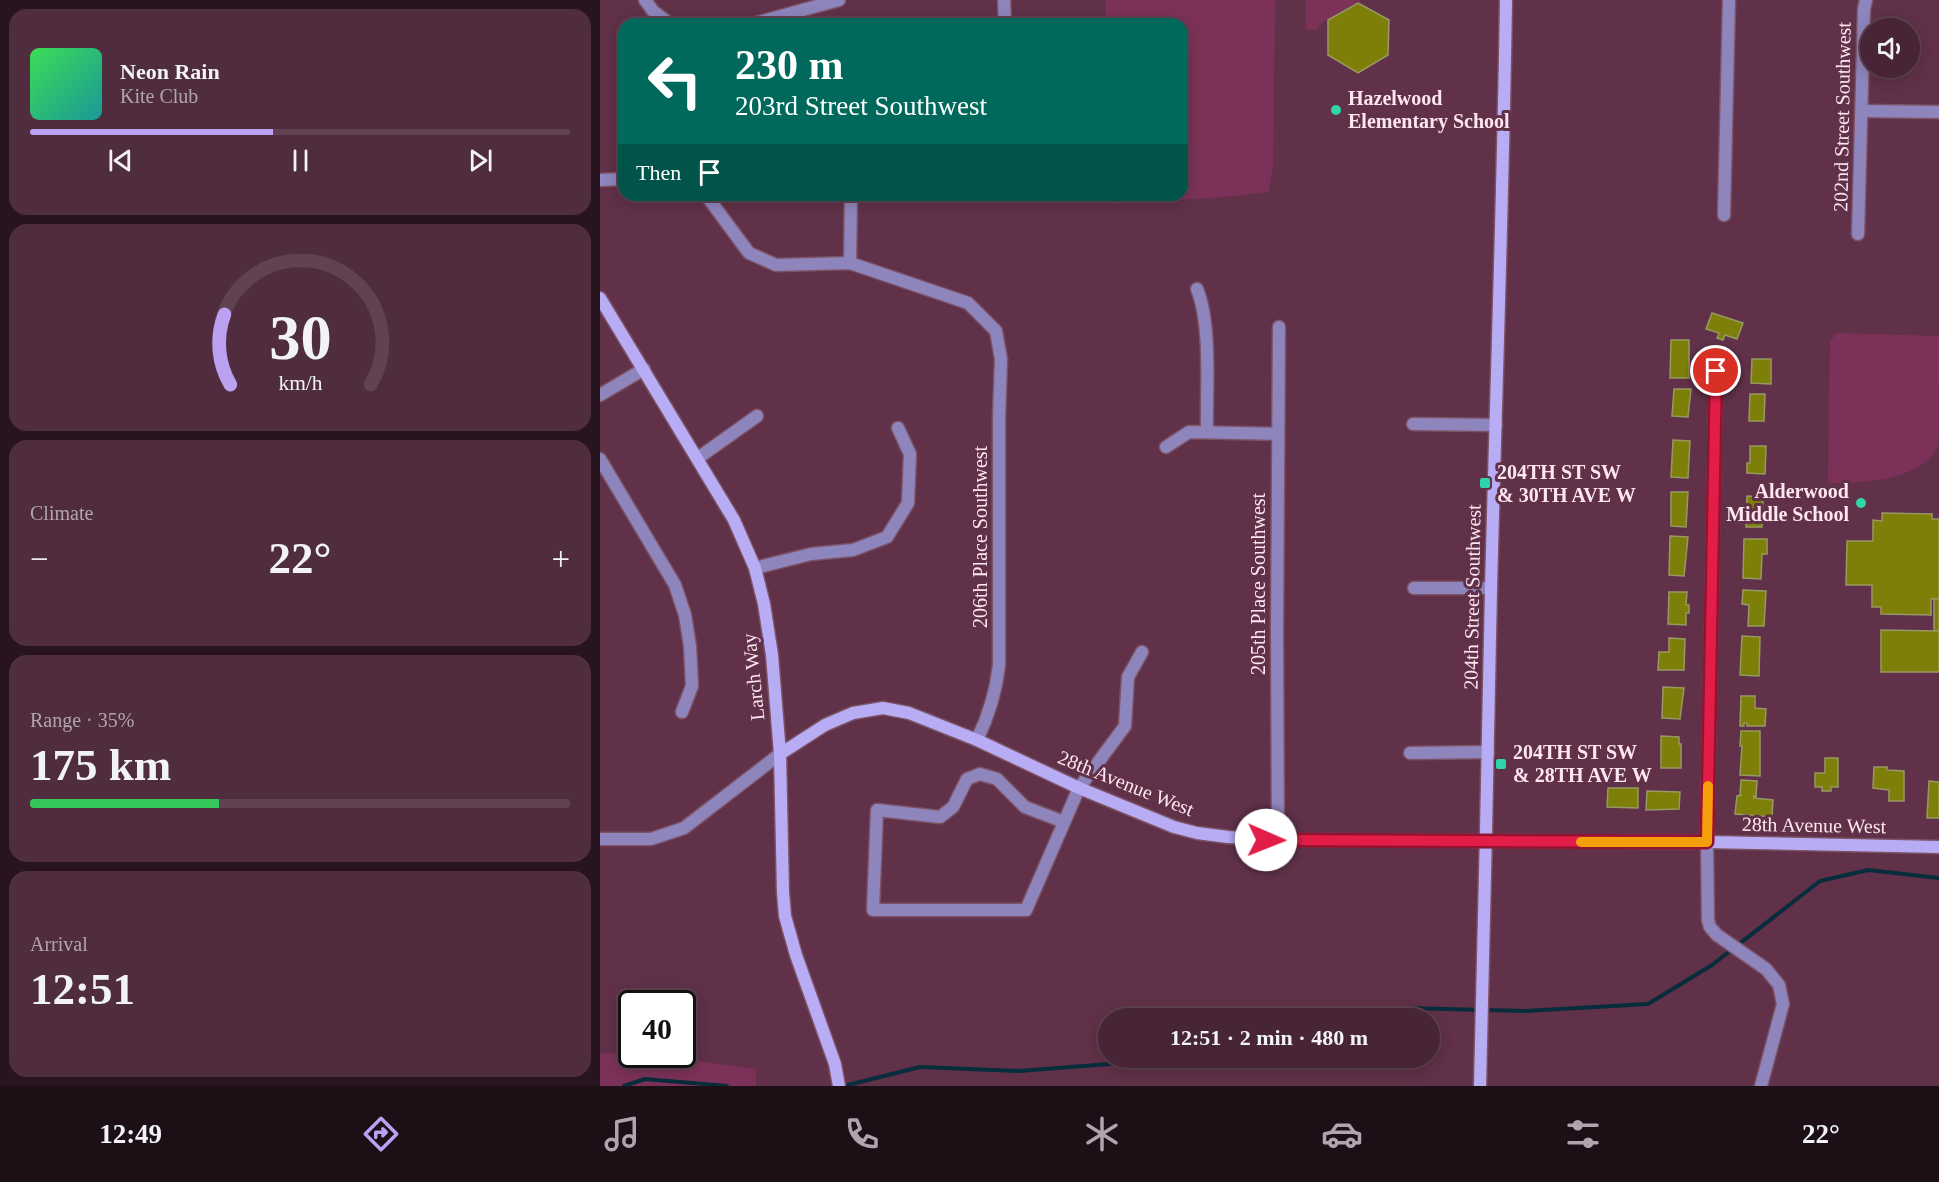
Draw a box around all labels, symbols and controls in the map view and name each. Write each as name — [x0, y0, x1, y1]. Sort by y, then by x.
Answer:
map controls — [1860, 18, 1920, 78]
button: sound — [1860, 18, 1920, 78]
street label: 202nd Street Southwest — [1829, 21, 1855, 212]
icon: left — [636, 42, 714, 120]
text: 230 m — [735, 42, 844, 88]
text: Neon Rain — [120, 59, 220, 84]
text: Kite Club — [120, 85, 198, 107]
place label: Hazelwood Elementary School — [1348, 87, 1510, 133]
text: 203rd Street Southwest — [735, 91, 987, 121]
marker: Hazelwood Elementary School — [1329, 103, 1343, 117]
icon: previous — [104, 144, 137, 177]
icon: pause — [284, 144, 317, 177]
icon: next — [464, 144, 497, 177]
icon: arrive — [693, 156, 726, 189]
text: Then — [636, 160, 681, 185]
text: 30 — [269, 303, 331, 372]
pin — [1690, 345, 1741, 396]
icon: arrive — [1699, 354, 1732, 387]
text: km/h — [278, 371, 322, 395]
street label: 206th Place Southwest — [969, 445, 991, 628]
place label: 204TH ST SW & 30TH AVE W — [1497, 461, 1636, 506]
marker: 204TH ST SW & 30TH AVE W — [1478, 476, 1492, 490]
place label: Alderwood Middle School — [1726, 480, 1849, 525]
street label: 205th Place Southwest — [1247, 492, 1269, 675]
marker: Alderwood Middle School — [1854, 496, 1868, 510]
text: Climate — [30, 502, 93, 524]
street label: 204th Street Southwest — [1459, 504, 1485, 690]
text: 22° — [269, 533, 332, 583]
text: − — [30, 541, 49, 577]
text: + — [551, 541, 570, 577]
street label: Larch Way — [737, 632, 770, 722]
text: Range · 35% — [30, 709, 134, 731]
text: 175 km — [30, 740, 171, 790]
place label: 204TH ST SW & 28TH AVE W — [1513, 741, 1652, 786]
street label: 28th Avenue West — [1055, 746, 1197, 820]
marker: 204TH ST SW & 28TH AVE W — [1494, 757, 1508, 771]
position arrow — [1234, 808, 1298, 872]
street label: 28th Avenue West — [1742, 813, 1887, 837]
text: Arrival — [30, 933, 88, 955]
text: 12:51 — [30, 964, 135, 1014]
speed limit sign: 40 — [618, 990, 696, 1068]
text: 12:51 · 2 min · 480 m — [1170, 1025, 1368, 1050]
icon: directions — [360, 1113, 402, 1155]
icon: music — [601, 1113, 643, 1155]
icon: phone — [841, 1113, 883, 1155]
icon: climate — [1081, 1113, 1123, 1155]
icon: car — [1321, 1113, 1363, 1155]
icon: filters — [1562, 1113, 1604, 1155]
text: 12:49 — [99, 1119, 162, 1149]
text: 22° — [1802, 1119, 1840, 1149]

